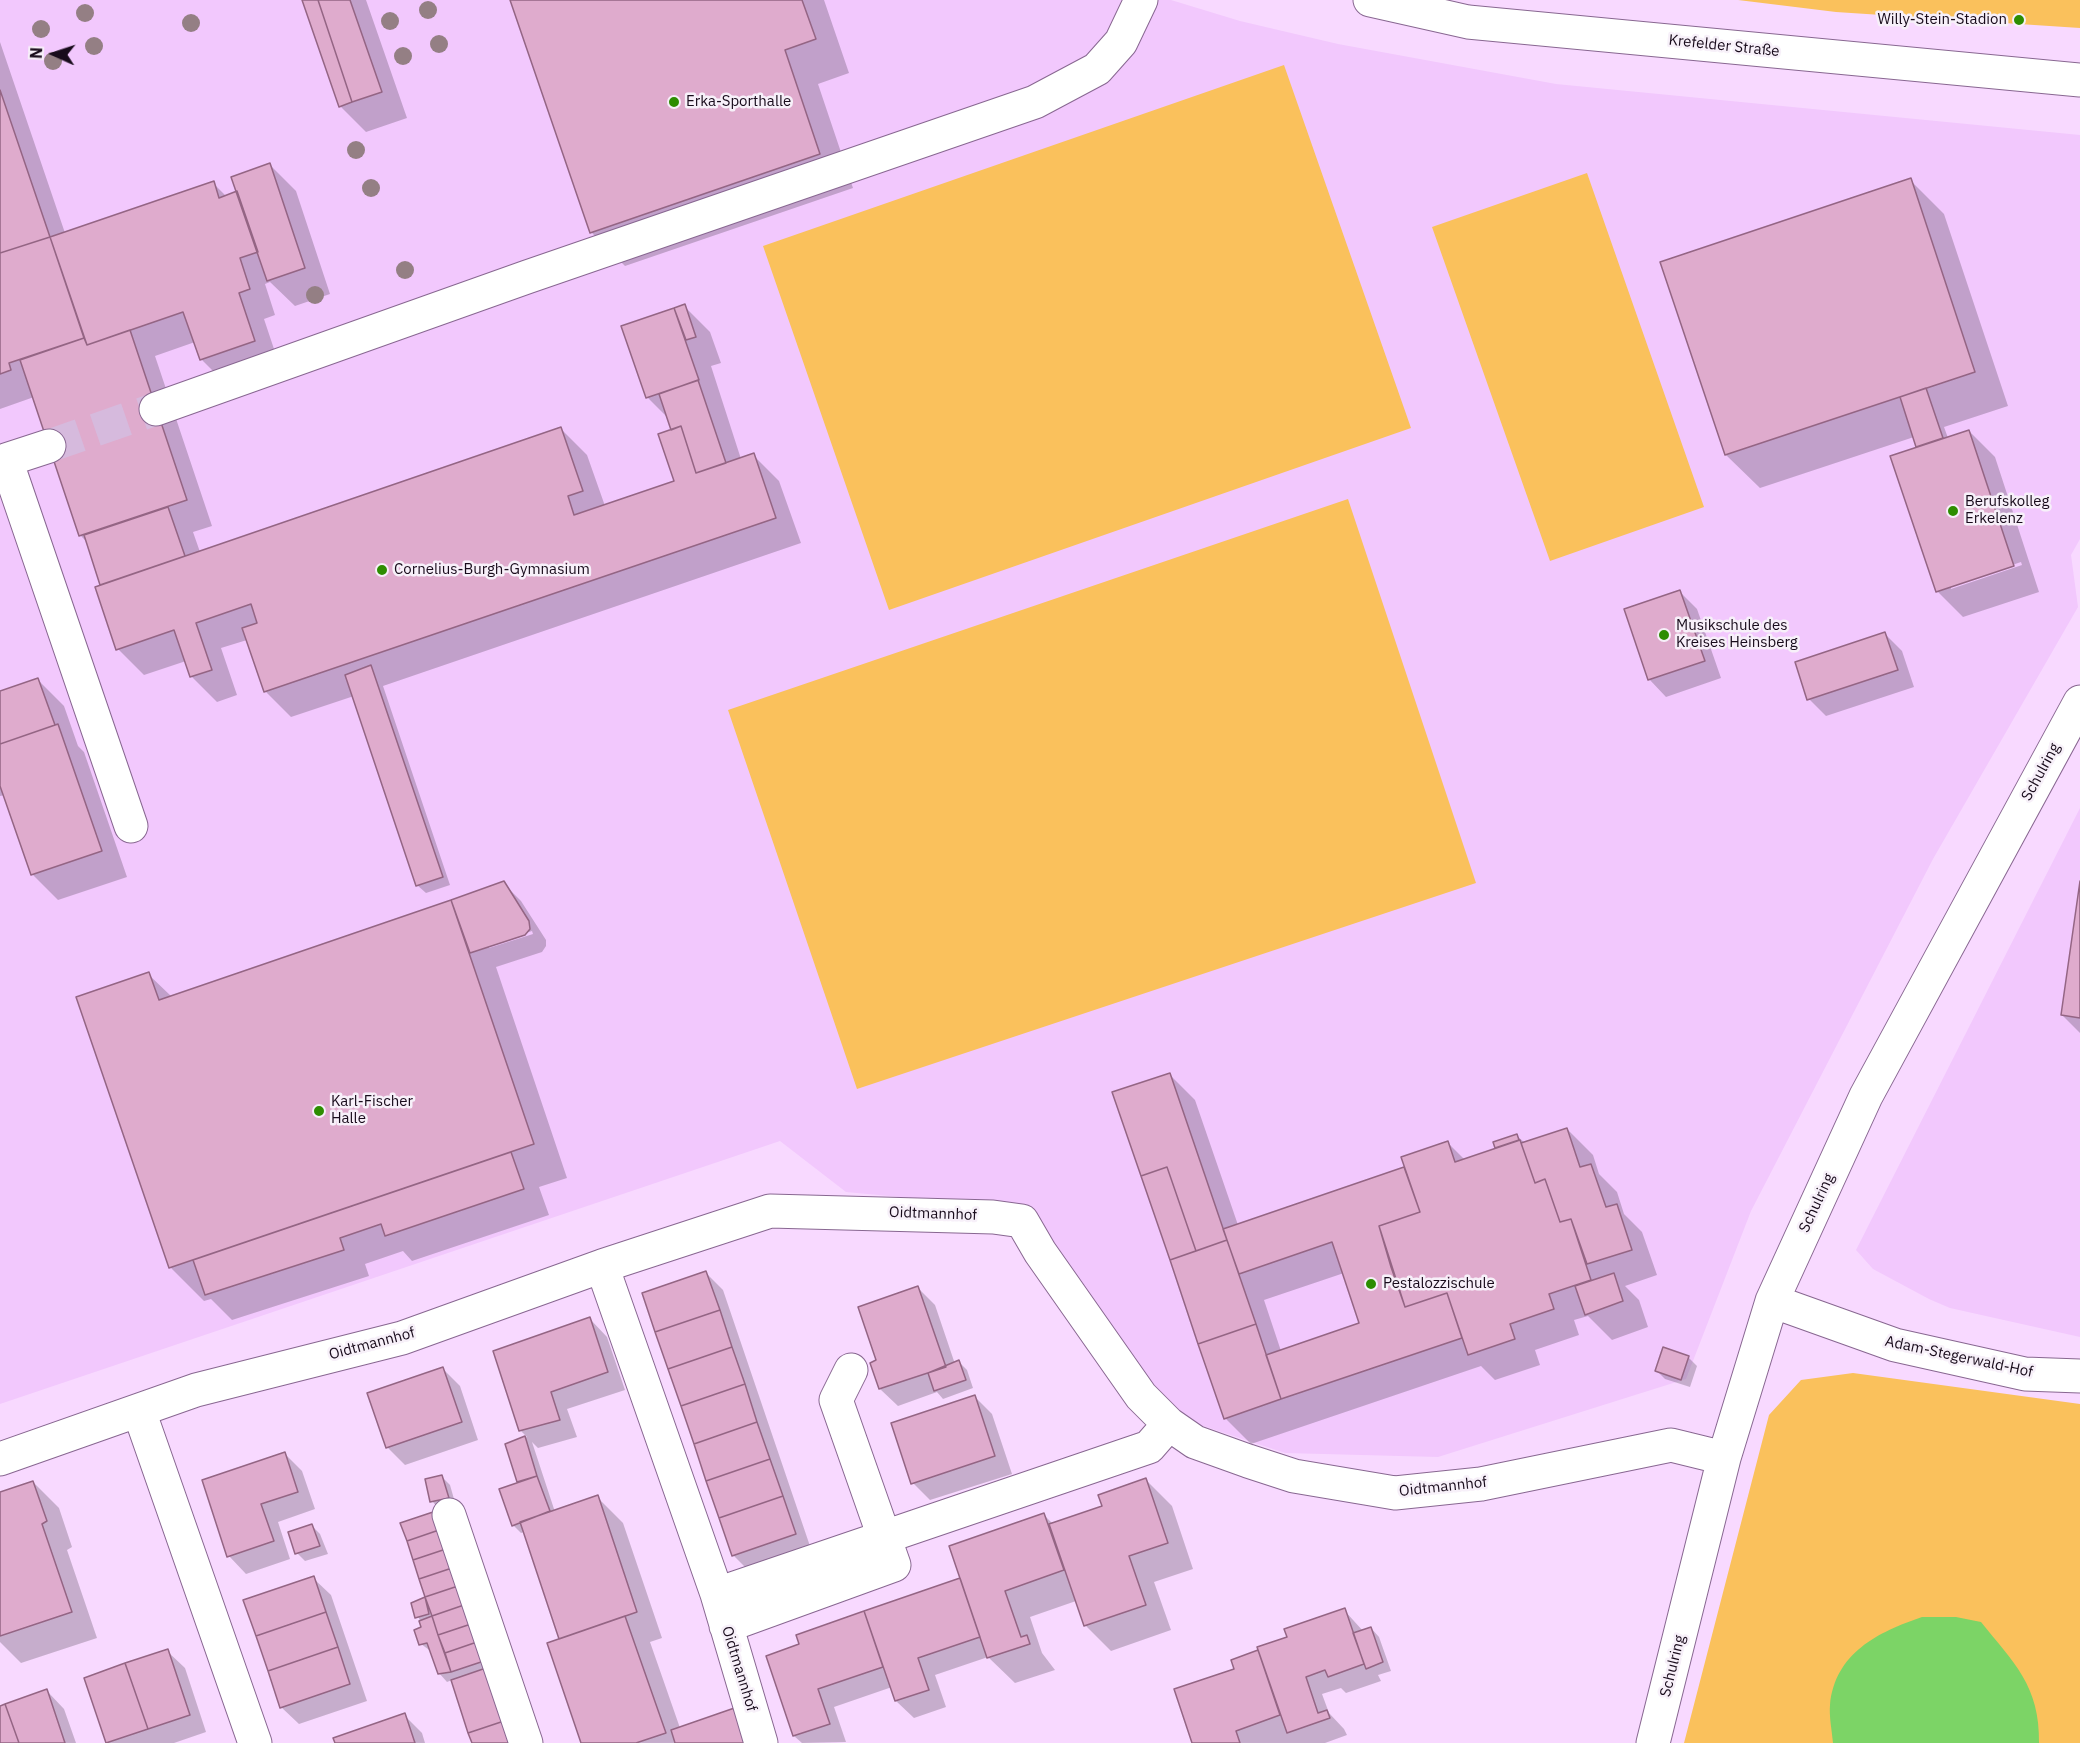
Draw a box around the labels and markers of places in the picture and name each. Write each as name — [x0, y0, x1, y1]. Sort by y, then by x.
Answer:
place label: Willy-Stein-Stadion — [1877, 11, 2007, 29]
marker: Willy-Stein-Stadion — [2012, 13, 2026, 27]
place label: Erka-Sporthalle — [686, 93, 791, 111]
marker: Erka-Sporthalle — [667, 95, 681, 109]
place label: Berufskolleg Erkelenz — [1965, 493, 2050, 528]
marker: Berufskolleg Erkelenz — [1946, 504, 1960, 518]
place label: Cornelius-Burgh-Gymnasium — [394, 561, 590, 579]
marker: Cornelius-Burgh-Gymnasium — [375, 563, 389, 577]
place label: Musikschule des Kreises Heinsberg — [1676, 617, 1798, 652]
marker: Musikschule des Kreises Heinsberg — [1657, 628, 1671, 642]
place label: Karl-Fischer Halle — [331, 1093, 413, 1128]
marker: Karl-Fischer Halle — [312, 1104, 326, 1118]
place label: Pestalozzischule — [1383, 1275, 1495, 1293]
marker: Pestalozzischule — [1364, 1277, 1378, 1291]

